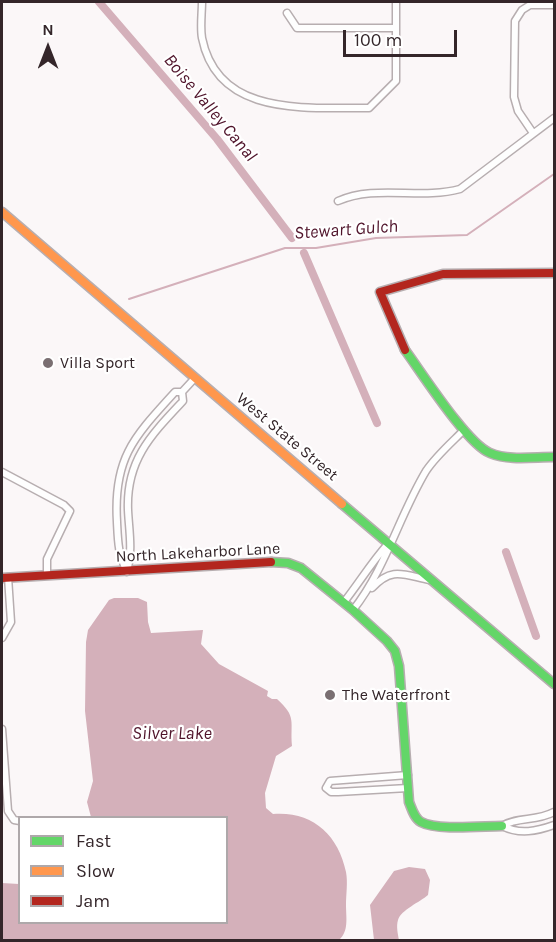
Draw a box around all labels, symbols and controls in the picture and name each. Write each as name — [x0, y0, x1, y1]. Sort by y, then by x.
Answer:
north arrow — [18, 18, 78, 78]
scale bar — [346, 18, 460, 56]
text: N — [42, 20, 54, 39]
text: 100 m — [354, 29, 402, 51]
water label: Boise Valley Canal — [159, 50, 261, 166]
water label: Stewart Gulch — [293, 216, 399, 244]
place label: Villa Sport — [60, 353, 135, 373]
marker: Villa Sport — [41, 356, 55, 370]
street label: West State Street — [232, 389, 342, 485]
street label: North Lakeharbor Lane — [115, 539, 281, 567]
place label: The Waterfront — [342, 685, 450, 705]
marker: The Waterfront — [323, 688, 337, 702]
water label: Silver Lake — [132, 723, 212, 745]
legend — [18, 816, 228, 924]
text: Fast — [76, 830, 111, 852]
text: Slow — [76, 860, 115, 882]
text: Jam — [76, 890, 110, 912]

